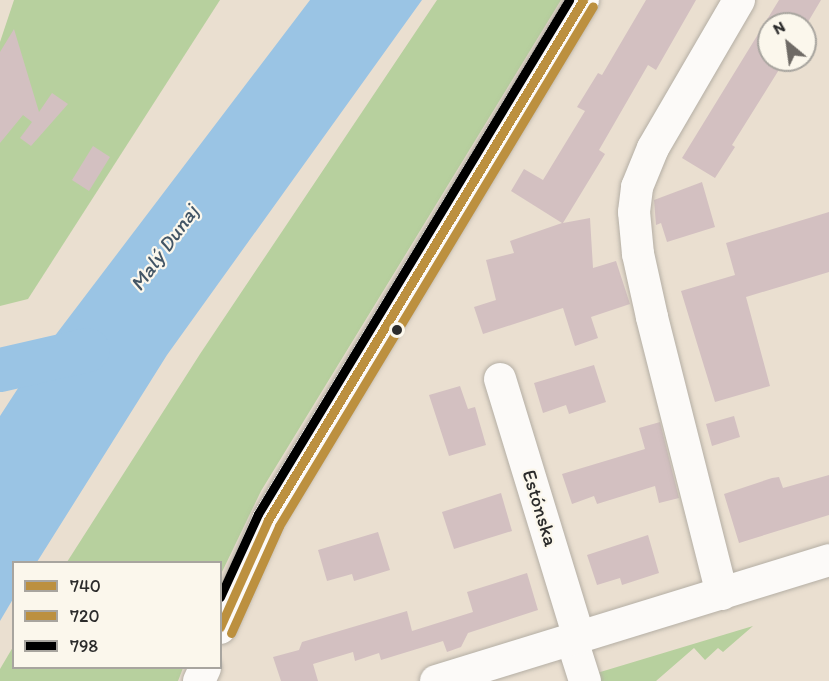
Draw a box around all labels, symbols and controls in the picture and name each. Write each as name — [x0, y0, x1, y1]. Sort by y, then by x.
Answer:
north arrow — [757, 12, 817, 72]
text: N — [770, 17, 788, 38]
water label: Malý Dunaj — [124, 200, 204, 296]
unlabelled marker — [391, 324, 403, 336]
street label: Estónska — [517, 467, 563, 549]
legend — [12, 561, 222, 669]
text: 740 — [70, 575, 101, 597]
text: 720 — [70, 605, 99, 627]
text: 798 — [70, 635, 98, 657]

